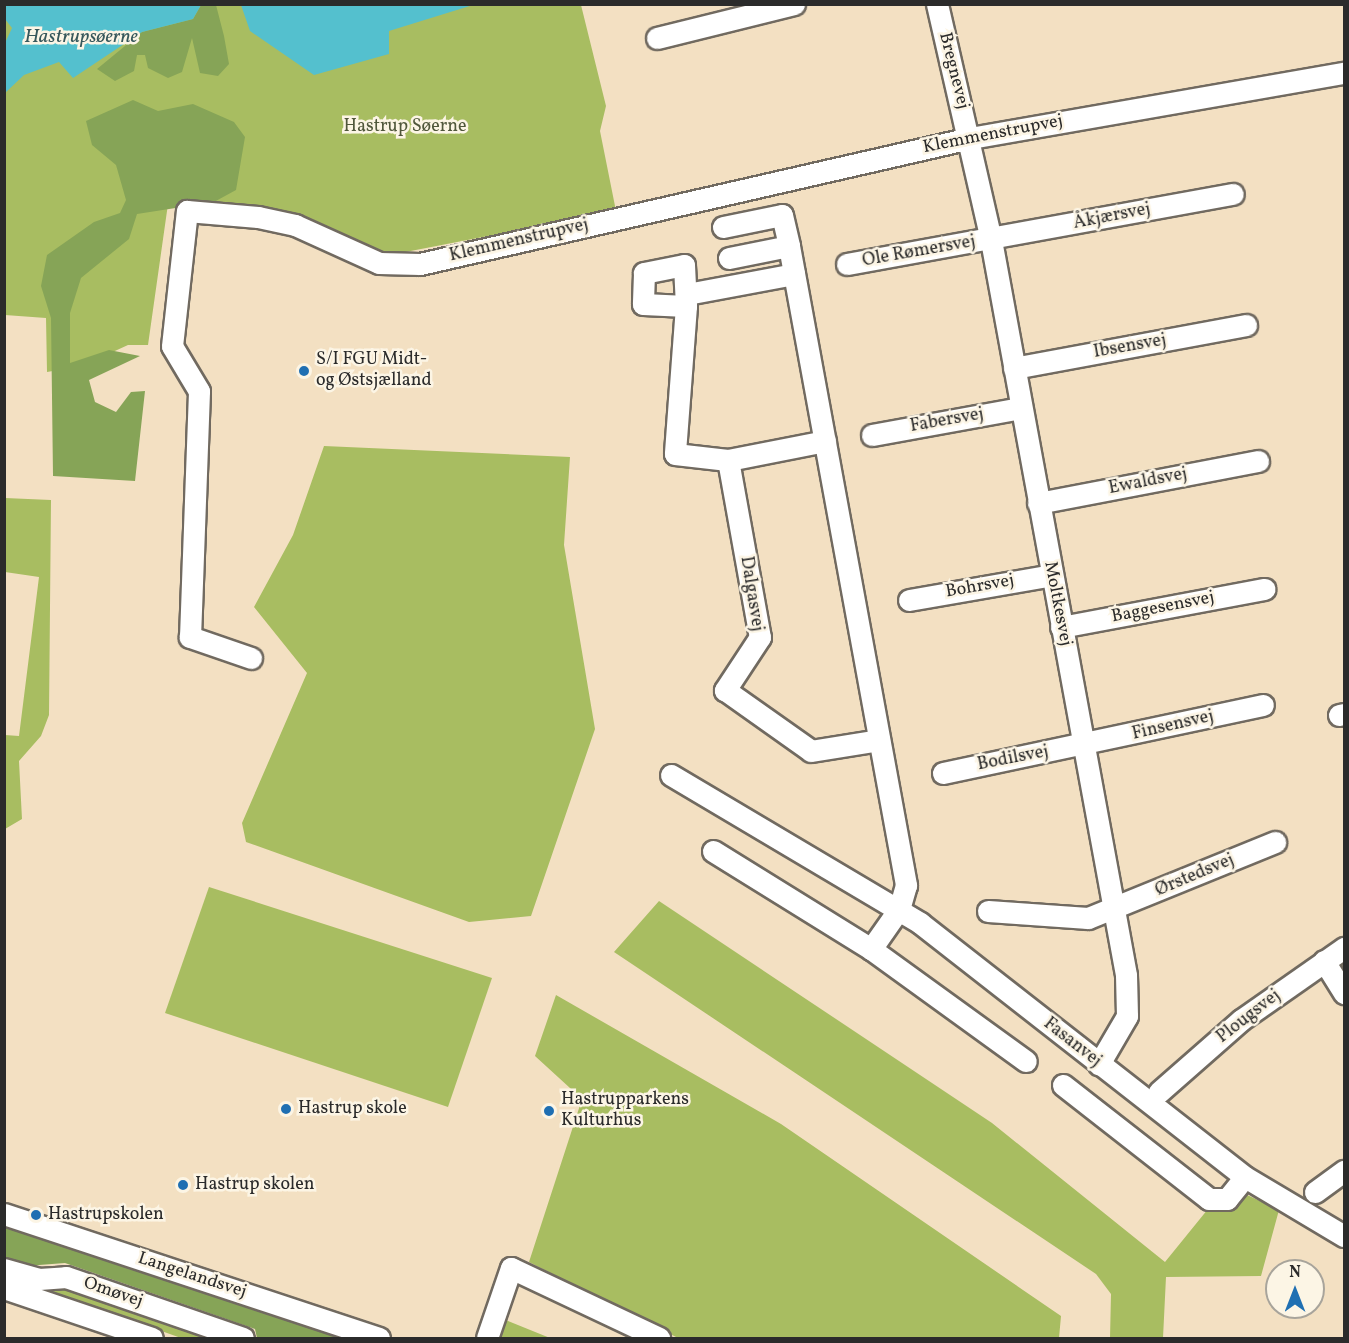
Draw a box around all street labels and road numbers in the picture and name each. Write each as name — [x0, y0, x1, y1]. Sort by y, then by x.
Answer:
street label: Bregnevej — [933, 30, 973, 112]
street label: Klemmenstrupvej — [921, 111, 1065, 159]
street label: Åkjærsvej — [1072, 199, 1152, 235]
street label: Klemmenstrupvej — [447, 214, 591, 268]
street label: Ole Rømersvej — [861, 231, 977, 273]
street label: Ibsensvej — [1092, 330, 1168, 364]
street label: Fabersvej — [909, 404, 985, 438]
street label: Ewaldsvej — [1107, 464, 1189, 500]
street label: Dalgasvej — [734, 555, 768, 633]
street label: Moltkesvej — [1038, 560, 1076, 648]
street label: Bohrsvej — [944, 570, 1016, 604]
street label: Baggesensvej — [1110, 587, 1216, 629]
street label: Finsensvej — [1130, 706, 1216, 746]
street label: Bodilsvej — [976, 742, 1050, 776]
street label: Ørstedsvej — [1152, 850, 1238, 902]
street label: Plougsvej — [1213, 985, 1285, 1049]
street label: Fasanvej — [1039, 1014, 1105, 1072]
street label: Langelandsvej — [135, 1248, 249, 1304]
street label: Omøvej — [80, 1273, 146, 1313]

